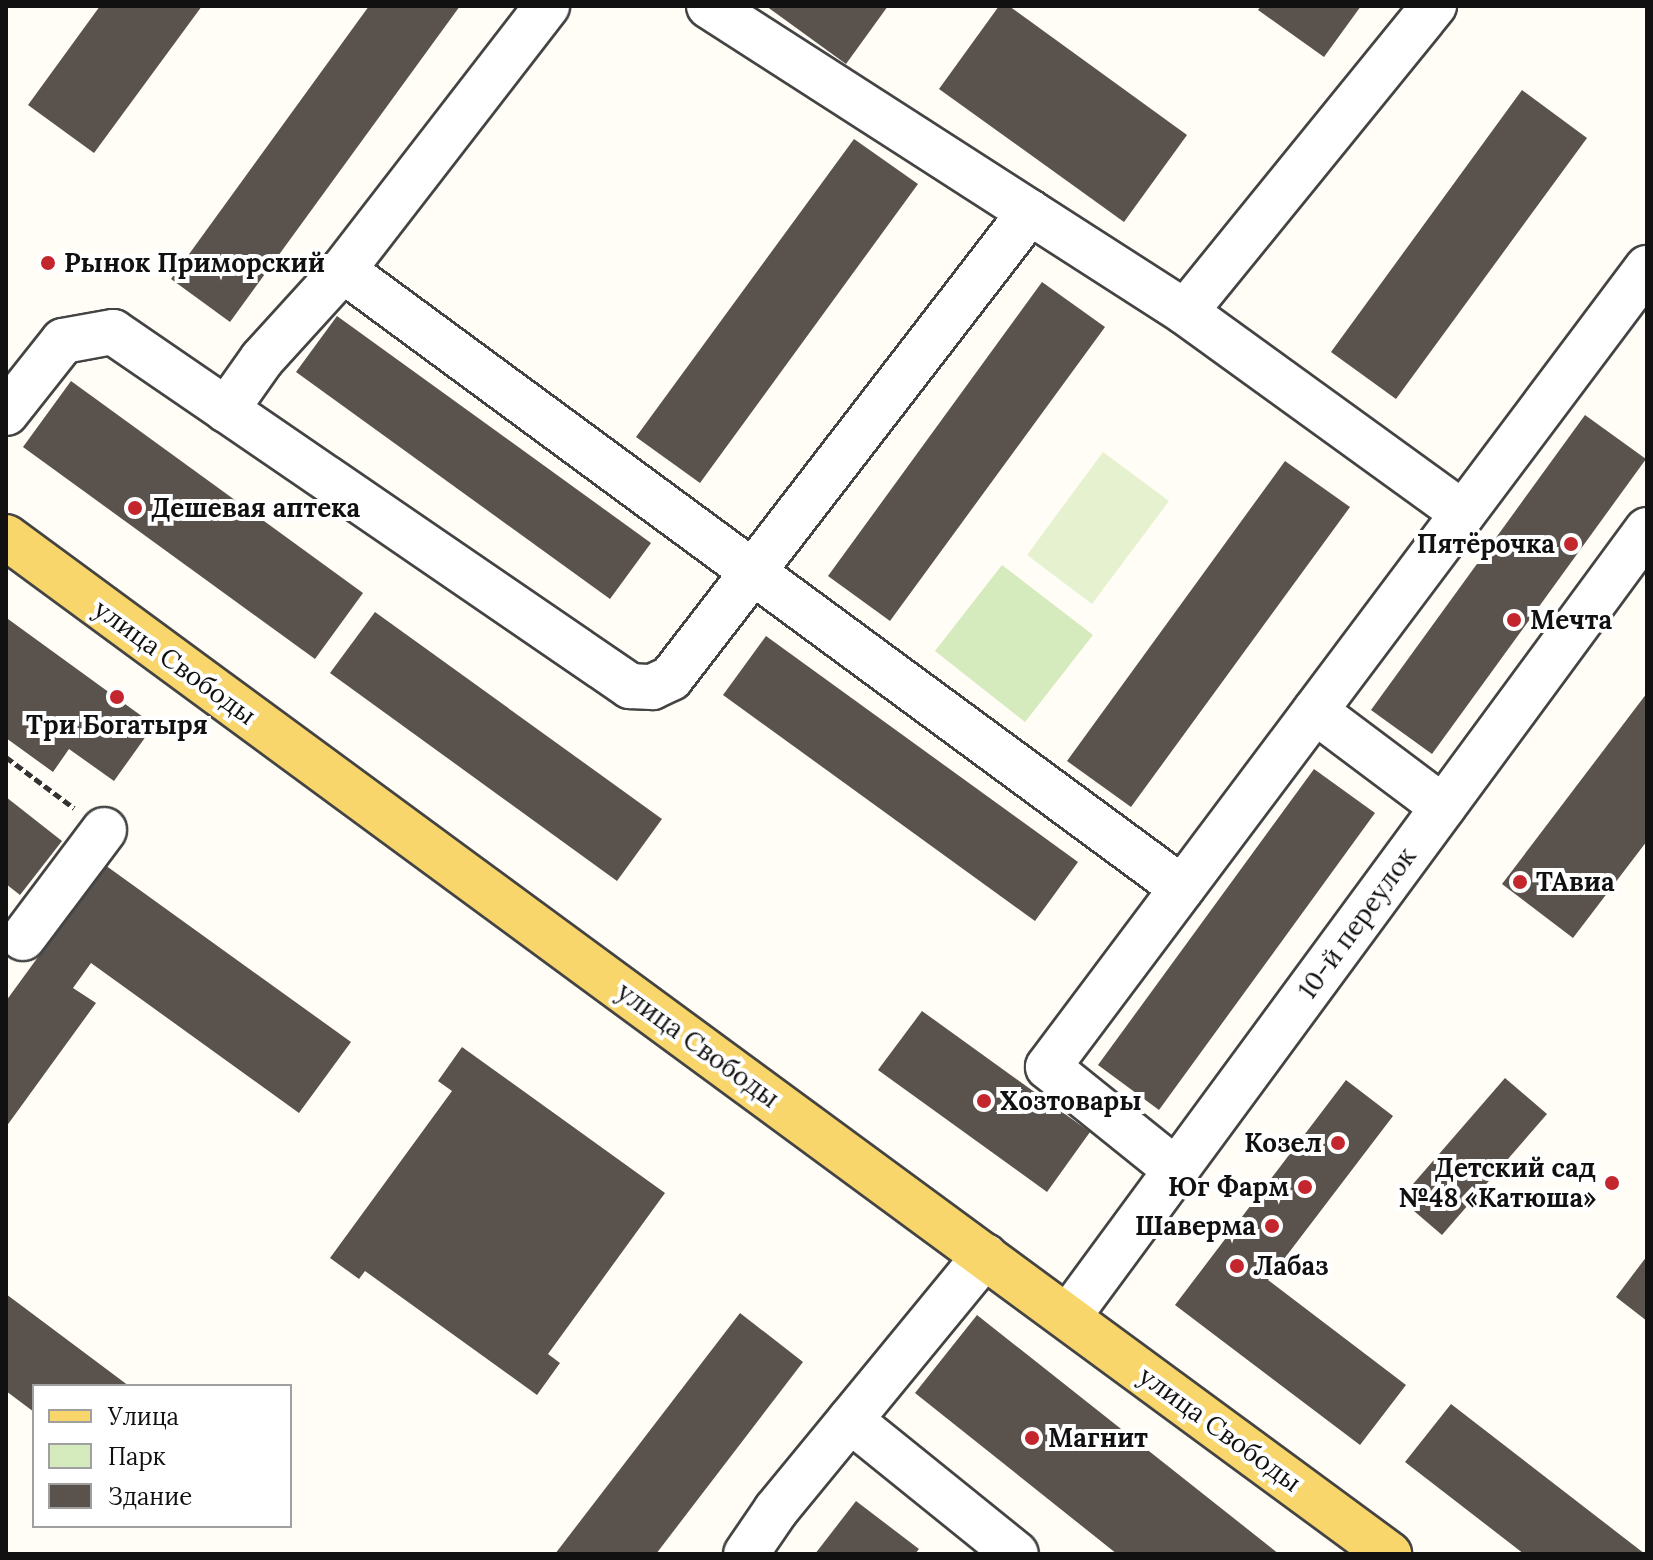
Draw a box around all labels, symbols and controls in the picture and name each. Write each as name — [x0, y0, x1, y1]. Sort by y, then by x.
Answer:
place label: Рынок Приморский — [64, 247, 325, 279]
marker: Рынок Приморский — [39, 254, 57, 272]
place label: Дешевая аптека — [151, 492, 360, 524]
marker: Дешевая аптека — [126, 499, 144, 517]
place label: Пятёрочка — [1417, 528, 1555, 560]
marker: Пятёрочка — [1562, 535, 1580, 553]
street label: улица Свободы — [88, 593, 262, 731]
place label: Мечта — [1530, 604, 1612, 636]
marker: Мечта — [1505, 611, 1523, 629]
marker: Три Богатыря — [108, 688, 126, 706]
place label: Три Богатыря — [26, 709, 208, 741]
street label: 10-й переулок — [1292, 841, 1422, 1005]
place label: ТАвиа — [1536, 866, 1615, 898]
marker: ТАвиа — [1511, 873, 1529, 891]
street label: улица Свободы — [611, 976, 785, 1114]
place label: Хозтовары — [1000, 1085, 1141, 1117]
marker: Хозтовары — [975, 1092, 993, 1110]
place label: Козел — [1244, 1127, 1322, 1159]
marker: Козел — [1329, 1134, 1347, 1152]
place label: Детский сад №48 «Катюша» — [1399, 1152, 1596, 1214]
place label: Юг Фарм — [1168, 1171, 1289, 1203]
marker: Детский сад №48 «Катюша» — [1603, 1174, 1621, 1192]
marker: Юг Фарм — [1296, 1178, 1314, 1196]
place label: Шаверма — [1135, 1210, 1256, 1242]
marker: Шаверма — [1263, 1217, 1281, 1235]
place label: Лабаз — [1253, 1250, 1329, 1282]
marker: Лабаз — [1228, 1257, 1246, 1275]
street label: улица Свободы — [1133, 1360, 1307, 1498]
legend — [32, 1384, 292, 1528]
text: Улица — [108, 1401, 179, 1432]
place label: Магнит — [1048, 1422, 1148, 1454]
marker: Магнит — [1023, 1429, 1041, 1447]
text: Парк — [108, 1441, 166, 1472]
text: Здание — [108, 1481, 192, 1512]

